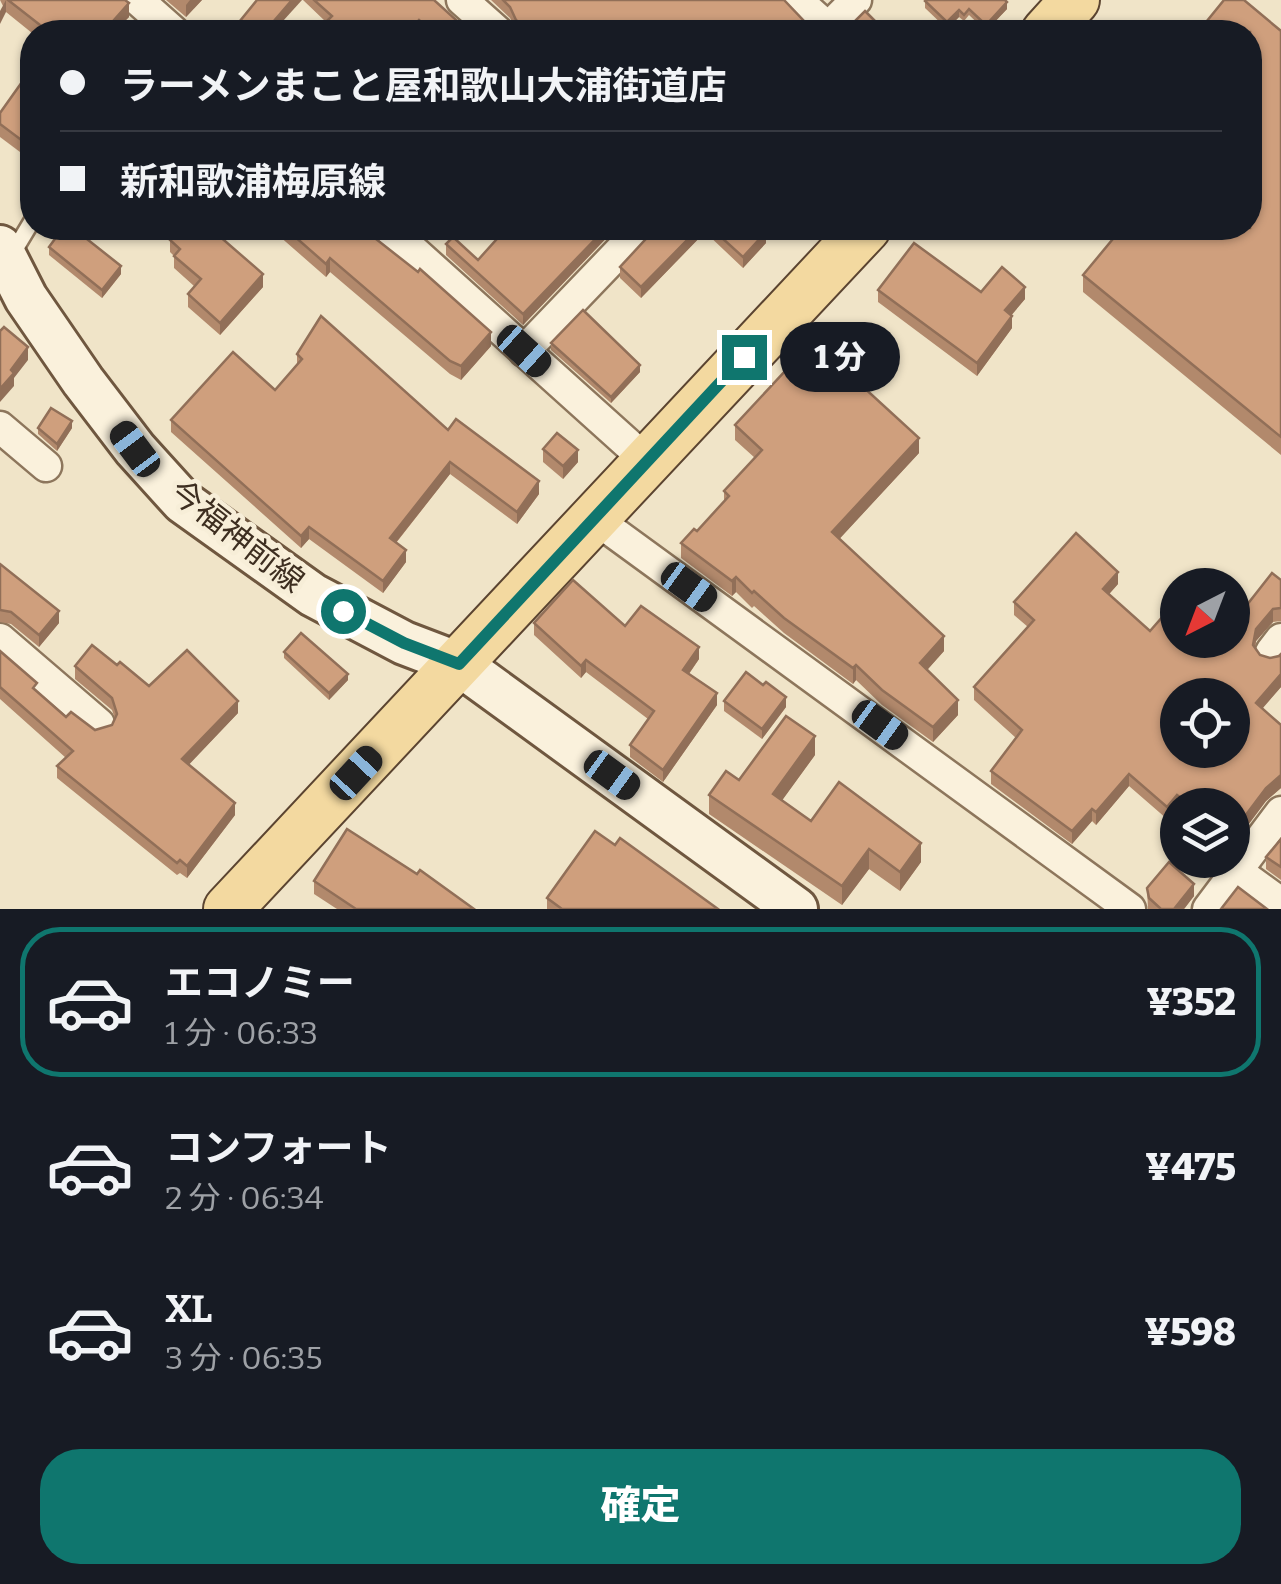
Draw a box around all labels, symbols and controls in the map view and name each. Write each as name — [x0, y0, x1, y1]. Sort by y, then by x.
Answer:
text: ラーメンまこと屋和歌山大浦街道店 — [120, 63, 726, 109]
text: 新和歌浦梅原線 — [120, 159, 386, 205]
car — [492, 320, 556, 382]
callout: 1 分 — [779, 322, 899, 392]
route end — [722, 335, 767, 380]
text: 1 分 — [814, 338, 866, 376]
car — [105, 416, 165, 482]
street label: 今福神前線 — [162, 472, 312, 600]
car — [656, 557, 722, 617]
north arrow — [1160, 568, 1250, 658]
map controls — [1160, 568, 1250, 878]
route start — [321, 589, 366, 634]
button: locate — [1160, 678, 1250, 768]
car — [847, 695, 913, 755]
car — [325, 741, 387, 805]
car — [579, 745, 645, 805]
button: layers — [1160, 788, 1250, 878]
icon: car — [45, 957, 135, 1047]
text: エコノミー — [165, 960, 355, 1006]
text: ¥352 — [1147, 979, 1236, 1025]
text: 1 分 · 06:33 — [165, 1014, 318, 1052]
icon: car — [45, 1122, 135, 1212]
text: コンフォート — [165, 1125, 392, 1171]
text: ¥475 — [1145, 1144, 1236, 1190]
text: 2 分 · 06:34 — [165, 1179, 323, 1217]
text: XL — [165, 1286, 212, 1332]
icon: car — [45, 1287, 135, 1377]
text: ¥598 — [1144, 1309, 1236, 1355]
text: 3 分 · 06:35 — [165, 1339, 323, 1377]
button: 確定 — [40, 1449, 1241, 1564]

